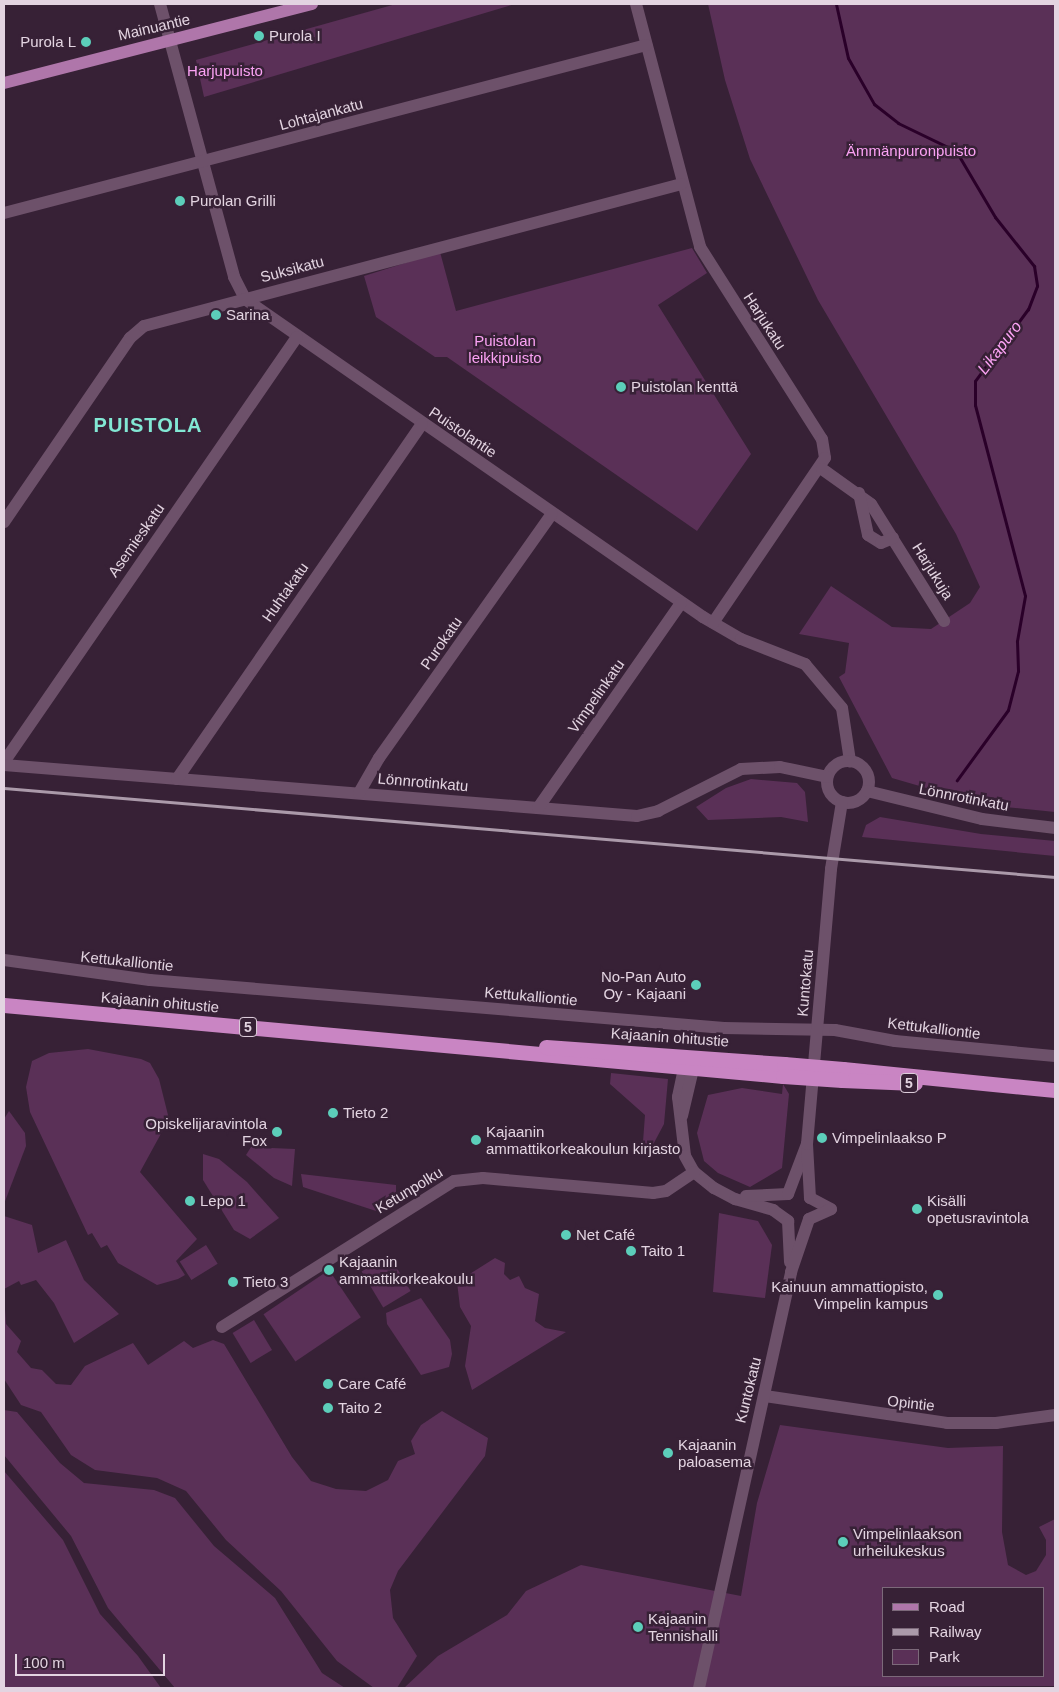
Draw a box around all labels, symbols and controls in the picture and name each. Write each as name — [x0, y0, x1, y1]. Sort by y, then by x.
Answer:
street label: Mainuantie — [116, 10, 192, 44]
place label: Purola I — [269, 27, 321, 45]
marker: Purola I — [253, 30, 265, 42]
place label: Purola L — [20, 33, 76, 51]
marker: Purola L — [80, 36, 92, 48]
park label: Harjupuisto — [187, 62, 263, 80]
street label: Lohtajankatu — [277, 94, 365, 134]
park label: Ämmänpuronpuisto — [846, 142, 976, 160]
place label: Purolan Grilli — [190, 192, 276, 210]
marker: Purolan Grilli — [174, 195, 186, 207]
street label: Suksikatu — [258, 252, 326, 286]
street label: Harjukatu — [740, 289, 790, 353]
place label: Sarina — [226, 306, 269, 324]
marker: Sarina — [210, 309, 222, 321]
water label: Likapuro — [974, 318, 1026, 378]
park label: Puistolan leikkipuisto — [468, 331, 542, 366]
place label: Puistolan kenttä — [631, 378, 738, 396]
marker: Puistolan kenttä — [615, 381, 627, 393]
street label: Puistolantie — [426, 403, 500, 461]
district label: PUISTOLA — [93, 413, 203, 437]
street label: Asemieskatu — [104, 500, 168, 580]
street label: Harjukuja — [909, 539, 957, 603]
street label: Huhtakatu — [258, 559, 312, 625]
street label: Purokatu — [416, 613, 466, 673]
street label: Vimpelinkatu — [564, 656, 628, 736]
street label: Lönnrotinkatu — [377, 769, 469, 795]
street label: Lönnrotinkatu — [918, 779, 1010, 815]
street label: Kettukalliontie — [80, 947, 174, 975]
street label: Kuntokatu — [793, 949, 817, 1017]
place label: No-Pan Auto Oy - Kajaani — [600, 967, 686, 1002]
marker: No-Pan Auto Oy - Kajaani — [690, 979, 702, 991]
street label: Kettukalliontie — [484, 983, 578, 1009]
street label: Kajaanin ohitustie — [100, 988, 220, 1016]
street label: Kettukalliontie — [887, 1013, 981, 1043]
road number: 5 — [238, 1016, 258, 1038]
street label: Kajaanin ohitustie — [610, 1024, 730, 1050]
road number: 5 — [899, 1072, 919, 1094]
place label: Tieto 2 — [343, 1104, 388, 1122]
marker: Tieto 2 — [327, 1107, 339, 1119]
place label: Opiskelijaravintola Fox — [145, 1114, 267, 1149]
place label: Kajaanin ammattikorkeakoulun kirjasto — [486, 1122, 680, 1157]
marker: Opiskelijaravintola Fox — [271, 1126, 283, 1138]
place label: Vimpelinlaakso P — [832, 1129, 947, 1147]
marker: Vimpelinlaakso P — [816, 1132, 828, 1144]
marker: Kajaanin ammattikorkeakoulun kirjasto — [470, 1134, 482, 1146]
street label: Ketunpolku — [372, 1163, 446, 1217]
place label: Kisälli opetusravintola — [927, 1191, 1029, 1226]
place label: Lepo 1 — [200, 1192, 246, 1210]
marker: Lepo 1 — [184, 1195, 196, 1207]
marker: Kisälli opetusravintola — [911, 1203, 923, 1215]
place label: Net Café — [576, 1226, 635, 1244]
marker: Net Café — [560, 1229, 572, 1241]
place label: Taito 1 — [641, 1242, 685, 1260]
marker: Taito 1 — [625, 1245, 637, 1257]
place label: Kajaanin ammattikorkeakoulu — [339, 1252, 473, 1287]
marker: Kajaanin ammattikorkeakoulu — [323, 1264, 335, 1276]
place label: Tieto 3 — [243, 1273, 288, 1291]
marker: Tieto 3 — [227, 1276, 239, 1288]
place label: Kainuun ammattiopisto, Vimpelin kampus — [771, 1277, 928, 1312]
marker: Kainuun ammattiopisto, Vimpelin kampus — [932, 1289, 944, 1301]
street label: Kuntokatu — [731, 1355, 765, 1425]
place label: Care Café — [338, 1375, 406, 1393]
marker: Care Café — [322, 1378, 334, 1390]
street label: Opintie — [886, 1392, 936, 1414]
place label: Taito 2 — [338, 1399, 382, 1417]
marker: Taito 2 — [322, 1402, 334, 1414]
place label: Kajaanin paloasema — [678, 1435, 751, 1470]
marker: Kajaanin paloasema — [662, 1447, 674, 1459]
place label: Vimpelinlaakson urheilukeskus — [853, 1524, 962, 1559]
marker: Vimpelinlaakson urheilukeskus — [837, 1536, 849, 1548]
legend — [882, 1587, 1044, 1677]
text: Road — [929, 1598, 965, 1615]
place label: Kajaanin Tennishalli — [648, 1609, 718, 1644]
marker: Kajaanin Tennishalli — [632, 1621, 644, 1633]
text: Railway — [929, 1623, 982, 1640]
scale bar — [18, 1644, 168, 1676]
text: Park — [929, 1648, 960, 1665]
text: 100 m — [23, 1654, 65, 1671]

